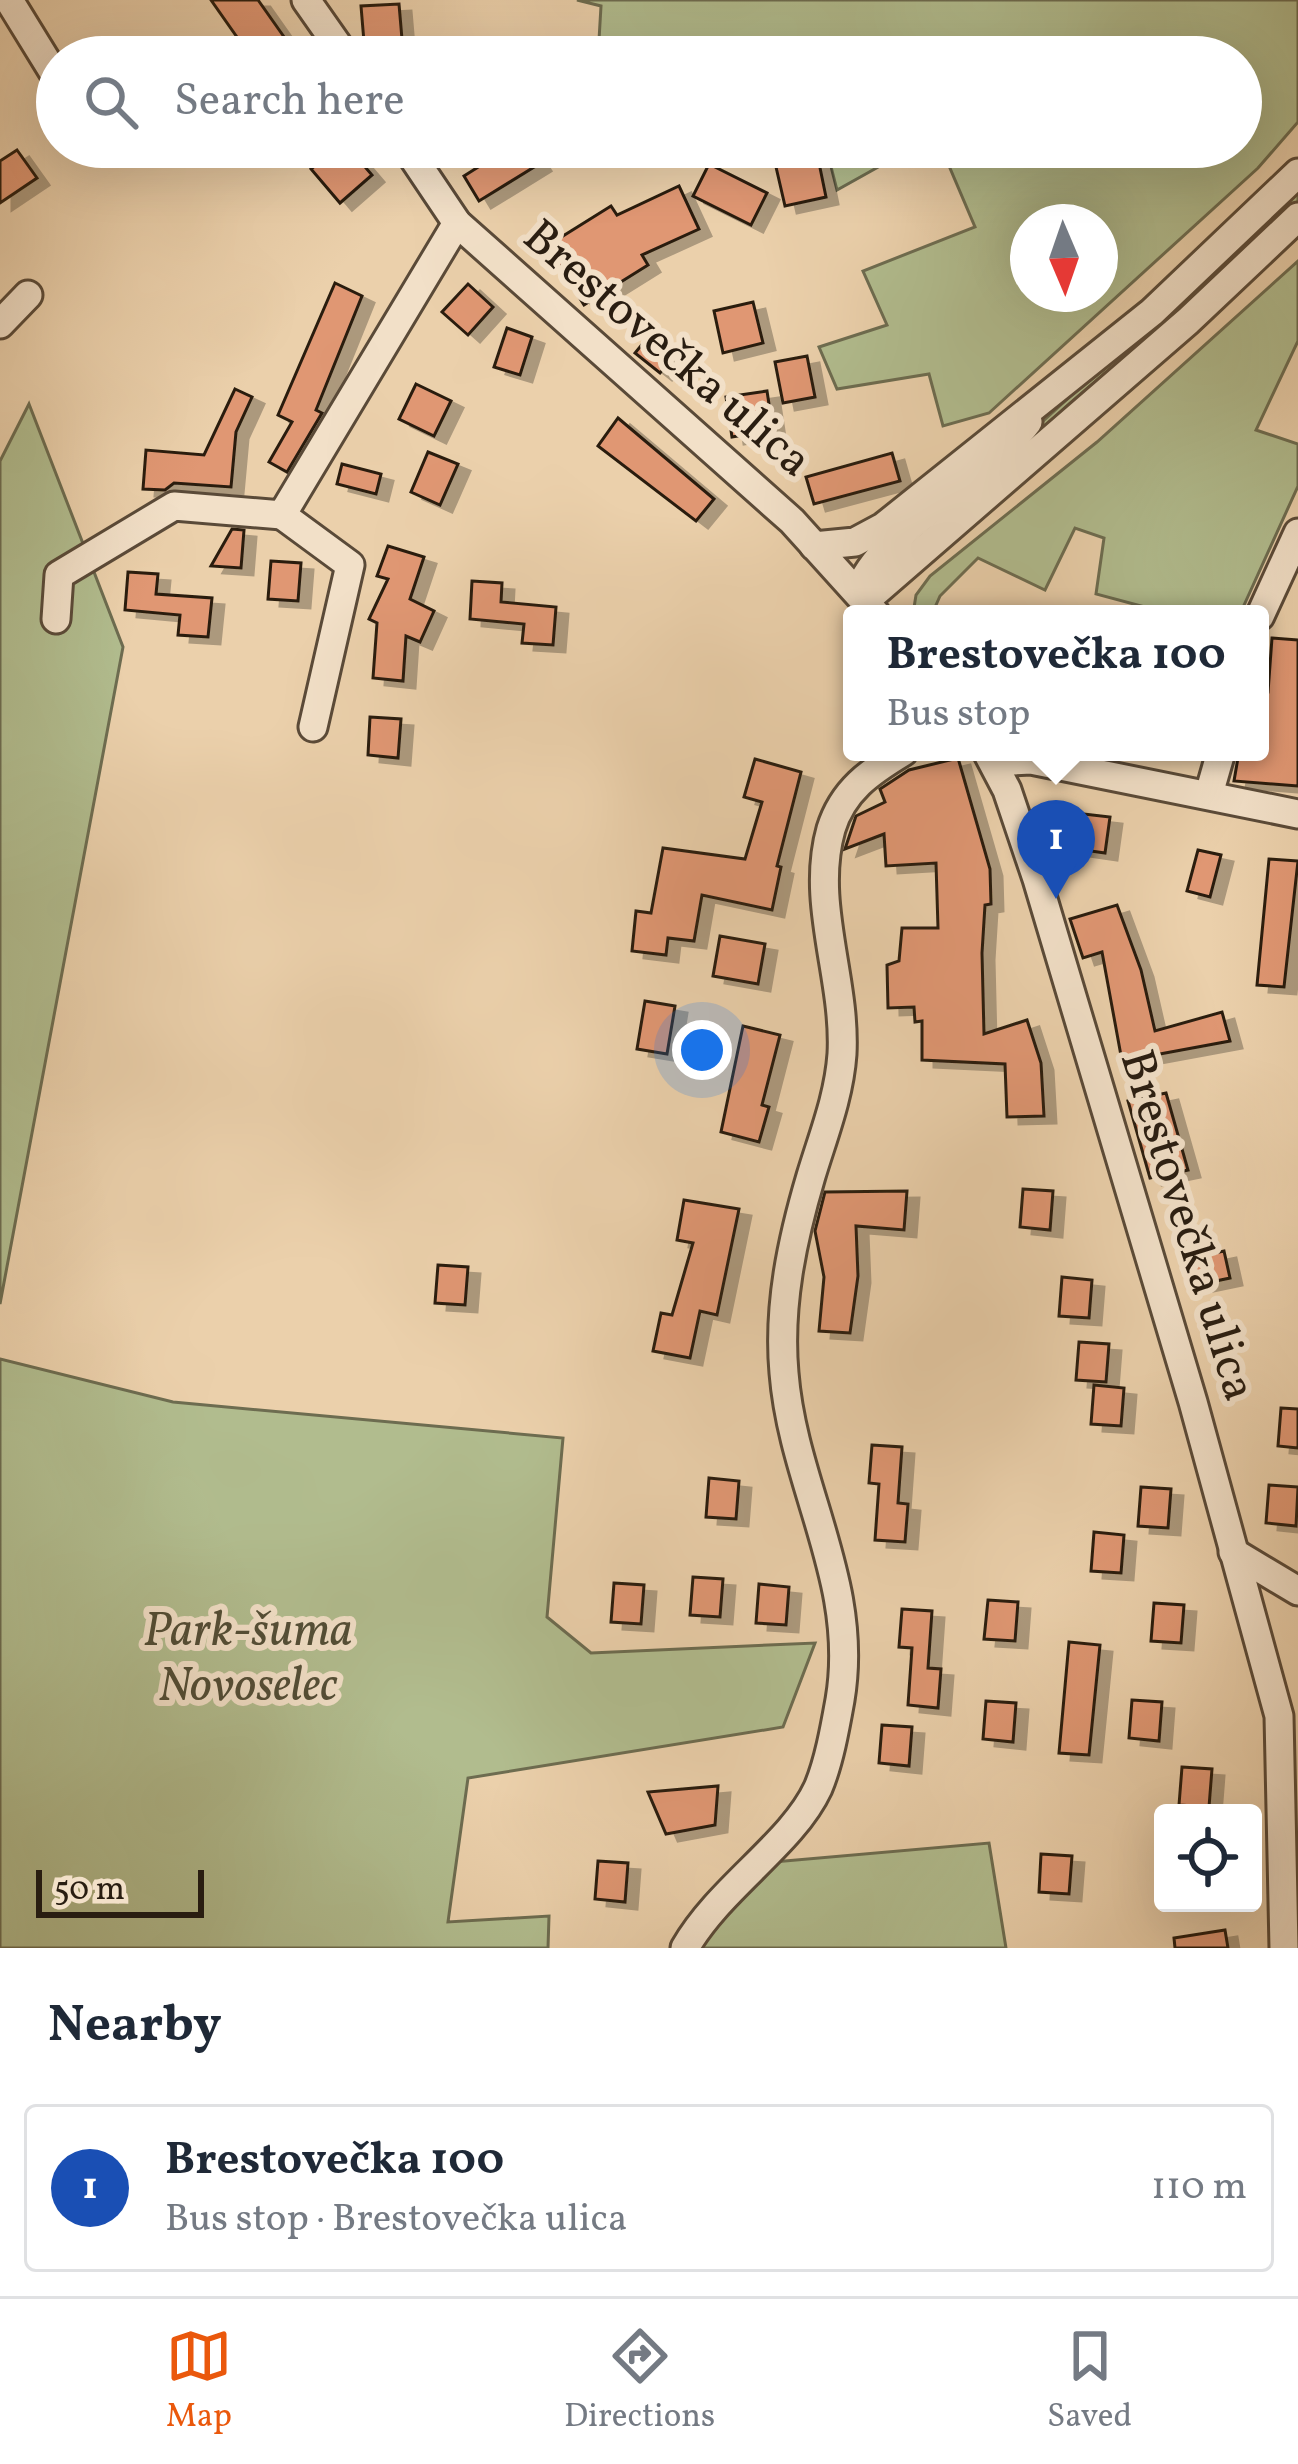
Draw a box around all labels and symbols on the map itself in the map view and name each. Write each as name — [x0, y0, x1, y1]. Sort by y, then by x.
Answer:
north arrow — [1010, 204, 1118, 312]
street label: Brestovečka ulica — [507, 205, 825, 495]
pin: 1 — [1017, 800, 1095, 899]
your location — [672, 1020, 732, 1080]
street label: Brestovečka ulica — [1101, 1042, 1271, 1410]
park label: Park-šuma Novoselec — [143, 1599, 353, 1721]
scale bar — [36, 1864, 204, 1917]

